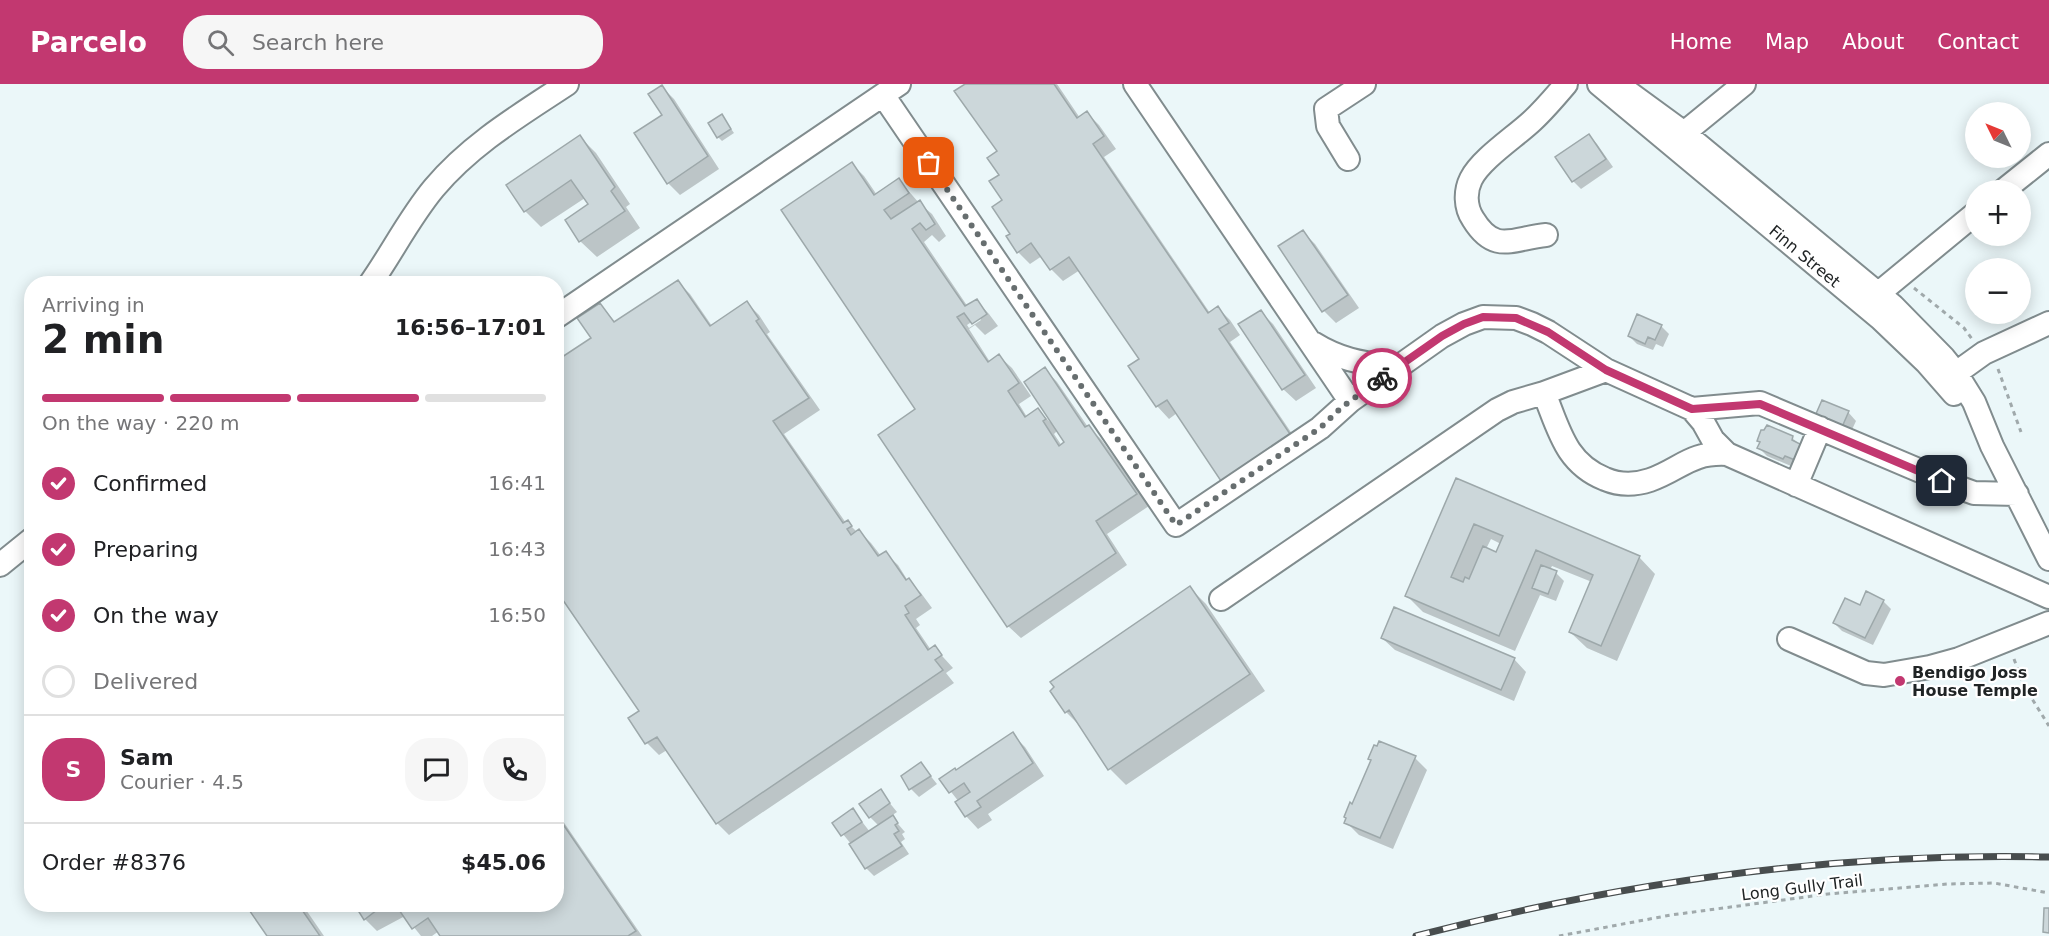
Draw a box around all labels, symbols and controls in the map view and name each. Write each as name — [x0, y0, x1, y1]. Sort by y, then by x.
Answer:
search box — [183, 15, 603, 69]
text: Parcelo — [30, 26, 147, 59]
icon: search — [204, 26, 237, 59]
text: Search here — [252, 30, 384, 55]
text: Home — [1670, 30, 1732, 54]
text: Map — [1765, 30, 1809, 54]
text: About — [1842, 30, 1904, 54]
text: Contact — [1937, 30, 2019, 54]
north arrow — [1965, 102, 2031, 168]
map controls — [1965, 102, 2031, 324]
pin — [903, 137, 954, 188]
icon: bag — [912, 146, 945, 179]
button: + — [1965, 180, 2031, 246]
street label: Finn Street — [1765, 221, 1844, 291]
button: − — [1965, 258, 2031, 324]
text: Arriving in — [42, 293, 145, 317]
text: 16:56–17:01 — [395, 315, 546, 340]
text: 2 min — [42, 317, 164, 362]
courier — [1352, 348, 1412, 408]
icon: bike — [1366, 362, 1399, 395]
text: On the way · 220 m — [42, 411, 240, 435]
pin — [1916, 455, 1967, 506]
icon: home — [1925, 464, 1958, 497]
icon: check — [42, 467, 75, 500]
text: Confirmed — [93, 471, 207, 496]
text: 16:41 — [488, 471, 546, 495]
icon: check — [42, 533, 75, 566]
text: Preparing — [93, 537, 199, 562]
text: 16:43 — [488, 537, 546, 561]
icon: check — [42, 599, 75, 632]
text: On the way — [93, 603, 219, 628]
text: 16:50 — [488, 603, 546, 627]
place label: Bendigo Joss House Temple — [1912, 663, 2038, 700]
text: Delivered — [93, 669, 198, 694]
marker: Bendigo Joss House Temple — [1893, 674, 1907, 688]
button: chat — [405, 738, 468, 801]
button: phone — [483, 738, 546, 801]
text: Sam — [120, 745, 174, 770]
text: S — [66, 757, 81, 782]
text: Courier · 4.5 — [120, 770, 244, 794]
text: Order #8376 — [42, 850, 186, 875]
text: $45.06 — [461, 850, 546, 875]
street label: Long Gully Trail — [1740, 871, 1864, 904]

